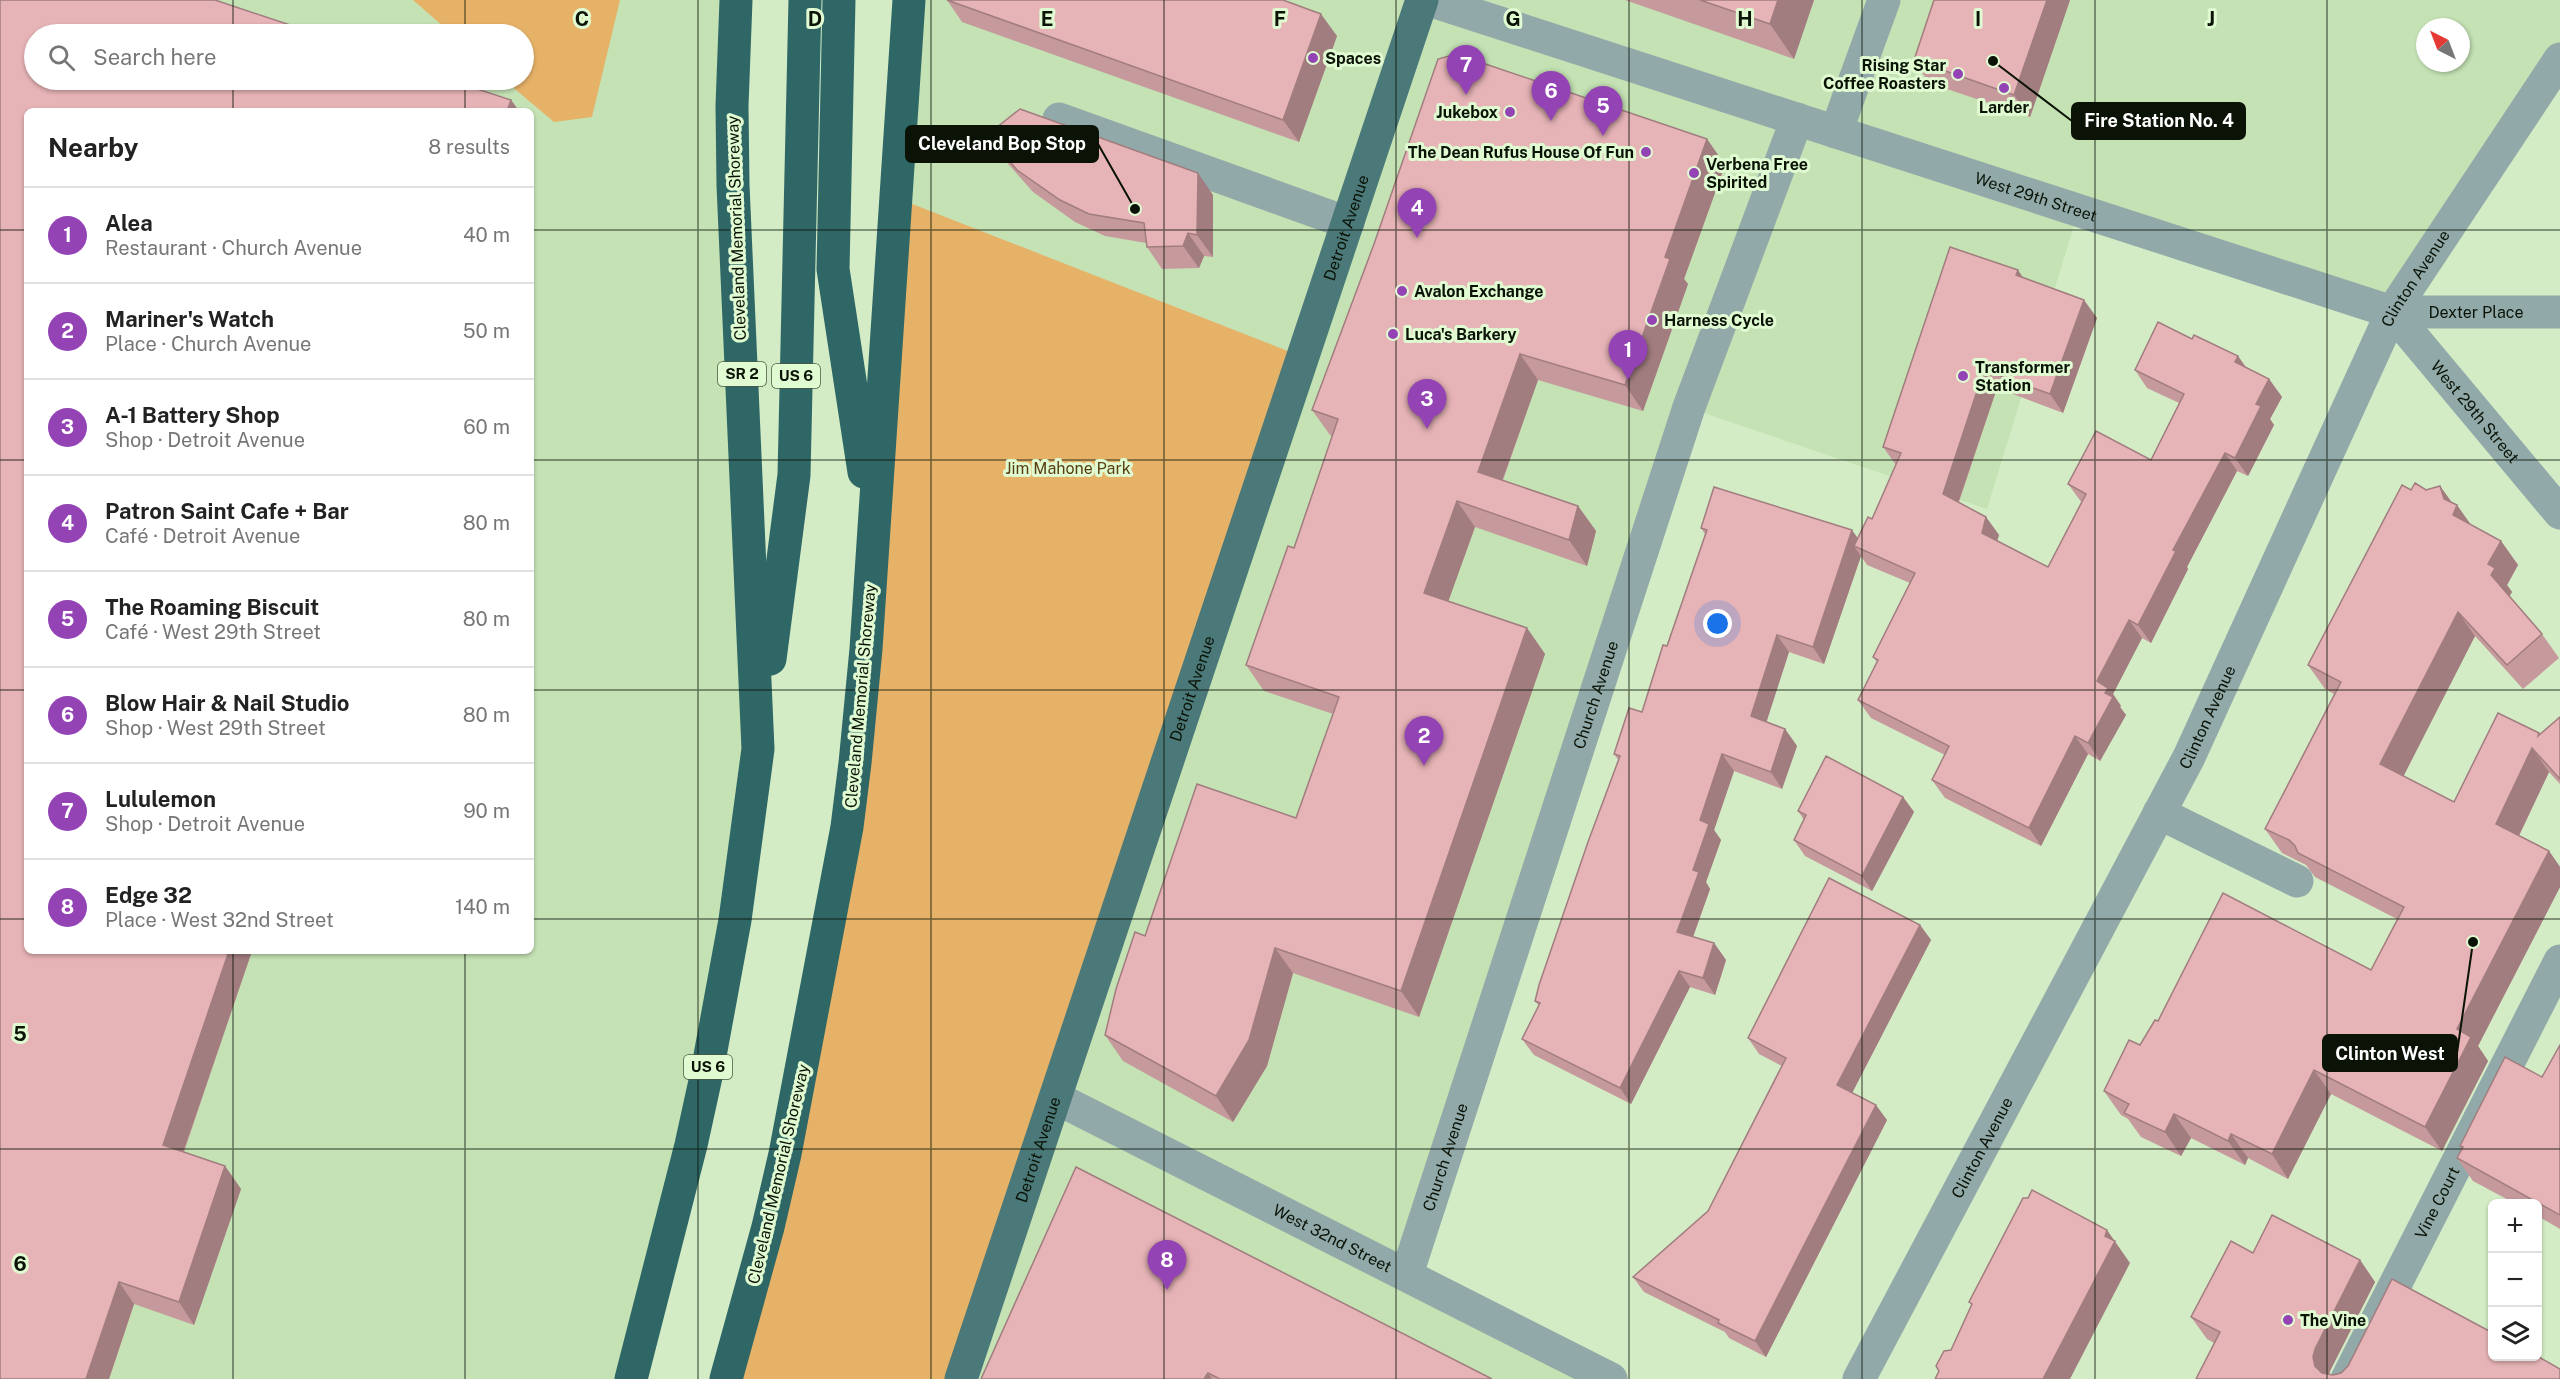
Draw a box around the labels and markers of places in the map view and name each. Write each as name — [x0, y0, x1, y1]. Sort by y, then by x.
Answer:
pin: 7 — [1446, 46, 1486, 95]
place label: Spaces — [1325, 49, 1381, 68]
marker: Spaces — [1306, 51, 1320, 65]
place label: Rising Star Coffee Roasters — [1823, 56, 1946, 93]
marker: Rising Star Coffee Roasters — [1951, 67, 1965, 81]
pin: 6 — [1532, 72, 1570, 121]
marker: Larder — [1997, 81, 2011, 95]
pin: 5 — [1584, 86, 1622, 136]
place label: Larder — [1979, 98, 2030, 117]
place label: Jukebox — [1436, 103, 1499, 122]
callout: Fire Station No. 4 — [2072, 103, 2245, 139]
marker: Jukebox — [1503, 105, 1517, 119]
callout: Cleveland Bop Stop — [906, 126, 1098, 162]
place label: The Dean Rufus House Of Fun — [1408, 143, 1634, 162]
marker: The Dean Rufus House Of Fun — [1639, 145, 1653, 159]
place label: Verbena Free Spirited — [1706, 155, 1808, 192]
marker: Verbena Free Spirited — [1687, 166, 1701, 180]
pin: 4 — [1398, 188, 1436, 238]
place label: Avalon Exchange — [1414, 282, 1543, 301]
marker: Avalon Exchange — [1395, 284, 1409, 298]
place label: Harness Cycle — [1664, 311, 1774, 330]
marker: Harness Cycle — [1645, 313, 1659, 327]
place label: Luca's Barkery — [1405, 325, 1516, 344]
marker: Luca's Barkery — [1386, 327, 1400, 341]
pin: 1 — [1608, 330, 1648, 380]
place label: Transformer Station — [1975, 358, 2071, 395]
marker: Transformer Station — [1956, 369, 1970, 383]
pin: 3 — [1408, 380, 1446, 429]
pin: 2 — [1404, 716, 1444, 766]
callout: Clinton West — [2323, 1035, 2457, 1071]
pin: 8 — [1148, 1240, 1186, 1290]
place label: The Vine — [2300, 1311, 2366, 1330]
marker: The Vine — [2281, 1313, 2295, 1327]

